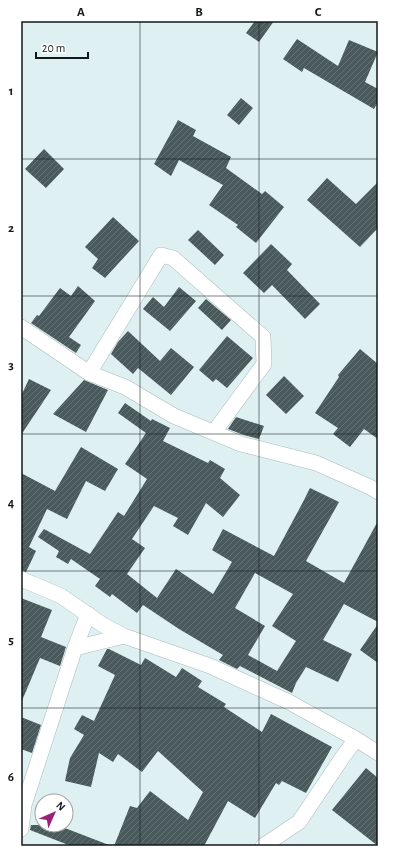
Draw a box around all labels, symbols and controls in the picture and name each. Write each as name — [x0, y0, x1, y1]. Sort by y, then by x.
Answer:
text: A — [77, 6, 85, 19]
text: B — [195, 6, 203, 19]
text: C — [315, 6, 322, 19]
scale bar — [36, 34, 88, 60]
text: 20 m — [42, 42, 65, 54]
text: 1 — [9, 85, 13, 98]
text: 2 — [8, 222, 14, 235]
text: 3 — [8, 359, 14, 372]
text: 4 — [8, 497, 15, 510]
text: 5 — [8, 634, 14, 647]
text: 6 — [8, 771, 14, 784]
north arrow — [34, 793, 74, 833]
text: N — [54, 800, 67, 813]

